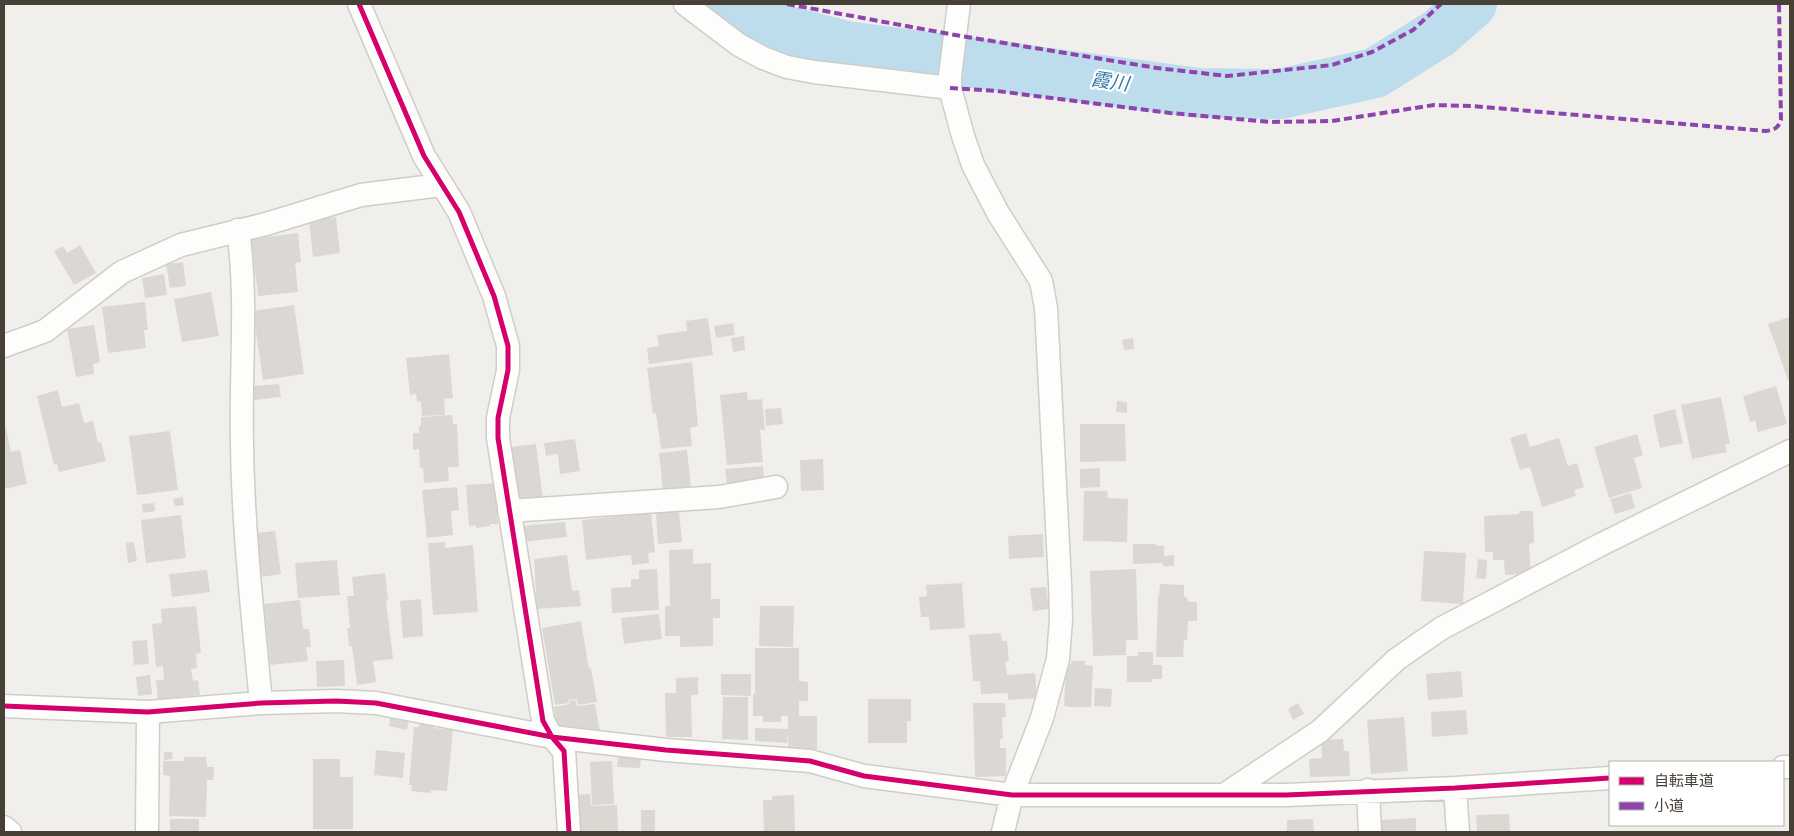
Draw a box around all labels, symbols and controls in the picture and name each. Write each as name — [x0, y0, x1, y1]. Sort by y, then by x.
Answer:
water label: 霞川 — [1089, 65, 1133, 97]
legend — [1609, 761, 1784, 826]
text: 自転車道 — [1654, 770, 1714, 791]
text: 小道 — [1654, 795, 1684, 816]

